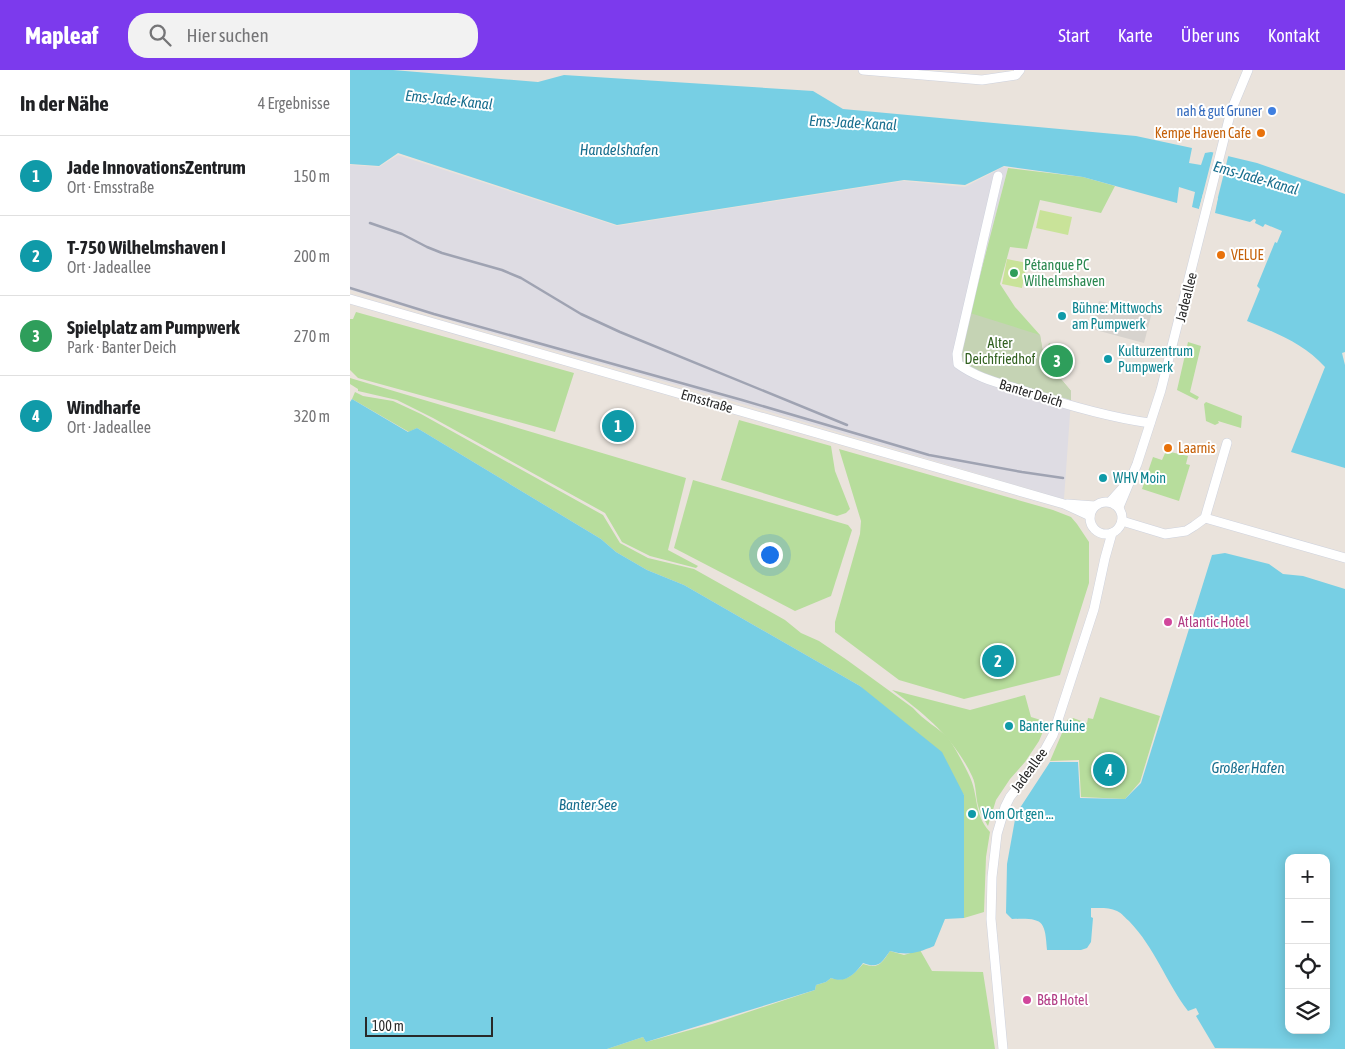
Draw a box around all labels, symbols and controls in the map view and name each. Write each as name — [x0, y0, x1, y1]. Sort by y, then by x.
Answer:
search box — [128, 13, 478, 58]
icon: search — [146, 21, 174, 49]
text: Mapleaf — [25, 22, 98, 49]
text: Hier suchen — [186, 24, 269, 46]
text: Start — [1058, 25, 1090, 46]
text: Karte — [1118, 25, 1153, 46]
text: Über uns — [1181, 25, 1240, 46]
text: Kontakt — [1268, 25, 1320, 46]
water label: Ems-Jade-Kanal — [404, 86, 494, 113]
text: In der Nähe — [20, 91, 109, 115]
text: 4 Ergebnisse — [258, 94, 330, 112]
place label: nah & gut Gruner — [1176, 103, 1263, 119]
marker: nah & gut Gruner — [1266, 105, 1278, 117]
water label: Ems-Jade-Kanal — [809, 112, 897, 133]
place label: Kempe Haven Cafe — [1155, 125, 1251, 141]
marker: Kempe Haven Cafe — [1255, 127, 1267, 139]
water label: Handelshafen — [580, 141, 658, 158]
text: Jade InnovationsZentrum — [67, 156, 246, 178]
water label: Ems-Jade-Kanal — [1212, 157, 1301, 198]
text: 1 — [32, 167, 40, 185]
text: 150 m — [294, 167, 330, 185]
text: Ort · Emsstraße — [67, 178, 154, 196]
text: T-750 Wilhelmshaven I — [67, 236, 226, 258]
text: 2 — [32, 247, 40, 265]
text: 200 m — [294, 247, 330, 265]
place label: VELUE — [1231, 247, 1264, 263]
marker: VELUE — [1215, 249, 1227, 261]
place label: Pétanque PC Wilhelmshaven — [1024, 257, 1105, 289]
text: Ort · Jadeallee — [67, 258, 151, 276]
marker: Pétanque PC Wilhelmshaven — [1008, 267, 1020, 279]
street label: Jadeallee — [1172, 271, 1200, 323]
place label: Bühne: Mittwochs am Pumpwerk — [1072, 300, 1162, 332]
marker: Bühne: Mittwochs am Pumpwerk — [1056, 310, 1068, 322]
text: Spielplatz am Pumpwerk — [67, 316, 240, 338]
text: 3 — [32, 327, 40, 345]
text: 270 m — [294, 327, 330, 345]
park label: Alter Deichfriedhof — [965, 335, 1036, 367]
text: Park · Banter Deich — [67, 338, 177, 356]
pin: 3 — [1041, 342, 1073, 380]
place label: Kulturzentrum Pumpwerk — [1118, 343, 1193, 375]
marker: Kulturzentrum Pumpwerk — [1102, 353, 1114, 365]
street label: Banter Deich — [997, 376, 1065, 410]
street label: Emsstraße — [679, 386, 735, 416]
text: Windharfe — [67, 396, 141, 418]
text: 4 — [32, 407, 40, 425]
text: 320 m — [294, 407, 330, 425]
pin: 1 — [602, 407, 634, 445]
text: Ort · Jadeallee — [67, 418, 151, 436]
place label: Laarnis — [1178, 440, 1216, 456]
marker: Laarnis — [1162, 442, 1174, 454]
place label: WHV Moin — [1113, 470, 1166, 486]
marker: WHV Moin — [1097, 472, 1109, 484]
your location — [757, 542, 783, 568]
place label: Atlantic Hotel — [1178, 614, 1249, 630]
marker: Atlantic Hotel — [1162, 616, 1174, 628]
pin: 2 — [982, 642, 1014, 680]
place label: Banter Ruine — [1019, 718, 1085, 734]
marker: Banter Ruine — [1003, 720, 1015, 732]
street label: Jadeallee — [1008, 745, 1050, 795]
pin: 4 — [1093, 751, 1125, 789]
water label: Großer Hafen — [1211, 759, 1285, 776]
water label: Banter See — [559, 796, 617, 813]
place label: Vom Ort gen ... — [982, 806, 1053, 822]
marker: Vom Ort gen ... — [966, 808, 978, 820]
map controls — [1285, 854, 1330, 1034]
button: + — [1285, 854, 1330, 899]
button: − — [1285, 899, 1330, 944]
button: locate — [1285, 944, 1330, 989]
button: layers — [1285, 989, 1330, 1034]
place label: B&B Hotel — [1037, 992, 1088, 1008]
marker: B&B Hotel — [1021, 994, 1033, 1006]
scale bar — [365, 1014, 492, 1037]
text: 100 m — [372, 1018, 404, 1034]

